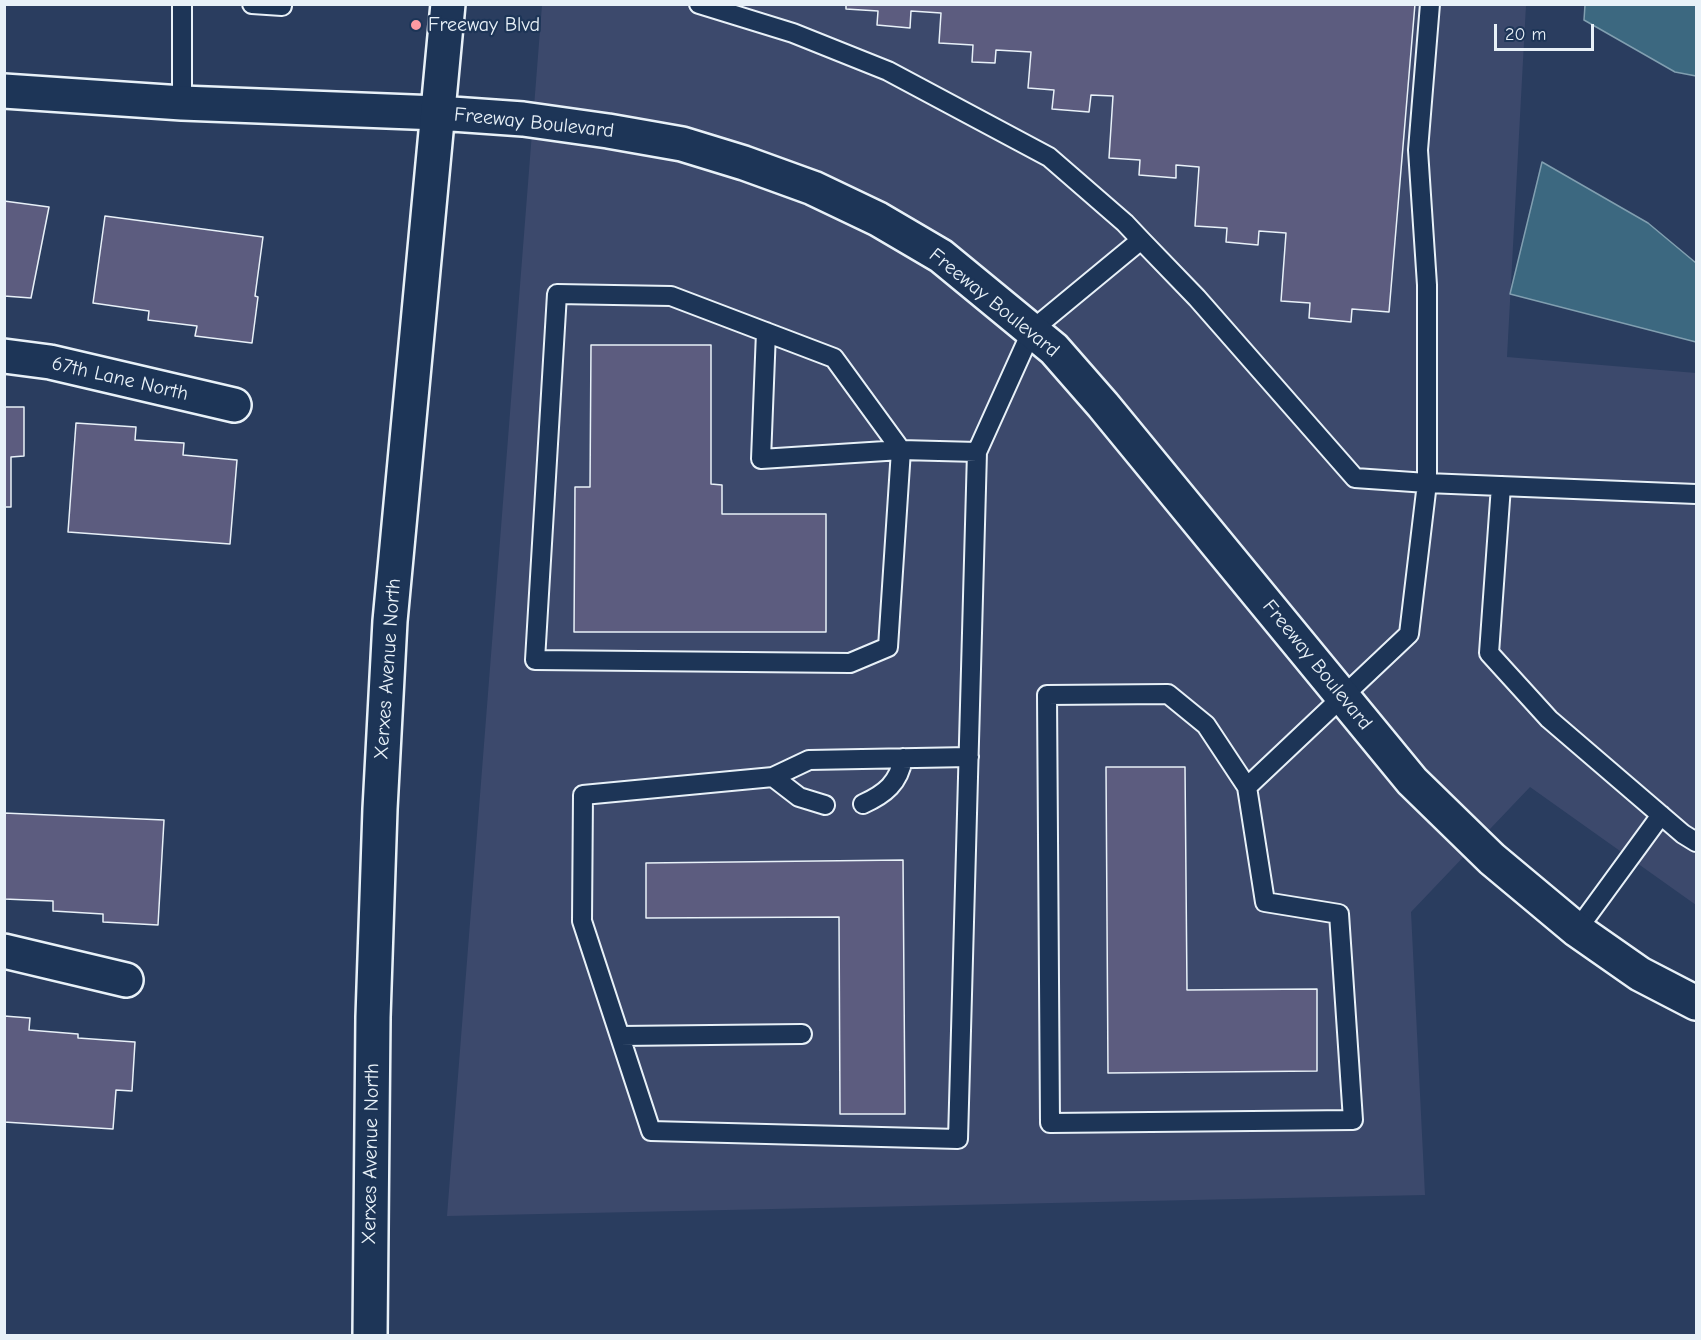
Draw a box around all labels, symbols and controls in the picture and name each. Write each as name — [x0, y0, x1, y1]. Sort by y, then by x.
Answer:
scale bar — [1497, 12, 1598, 50]
place label: Freeway Blvd — [428, 13, 540, 37]
marker: Freeway Blvd — [409, 18, 423, 32]
text: 20 m — [1505, 24, 1546, 45]
street label: Freeway Boulevard — [453, 103, 615, 143]
street label: Freeway Boulevard — [924, 243, 1064, 363]
street label: 67th Lane North — [49, 352, 191, 406]
street label: Xerxes Avenue North — [370, 578, 406, 760]
street label: Freeway Boulevard — [1257, 595, 1377, 735]
street label: Xerxes Avenue North — [357, 1063, 385, 1245]

